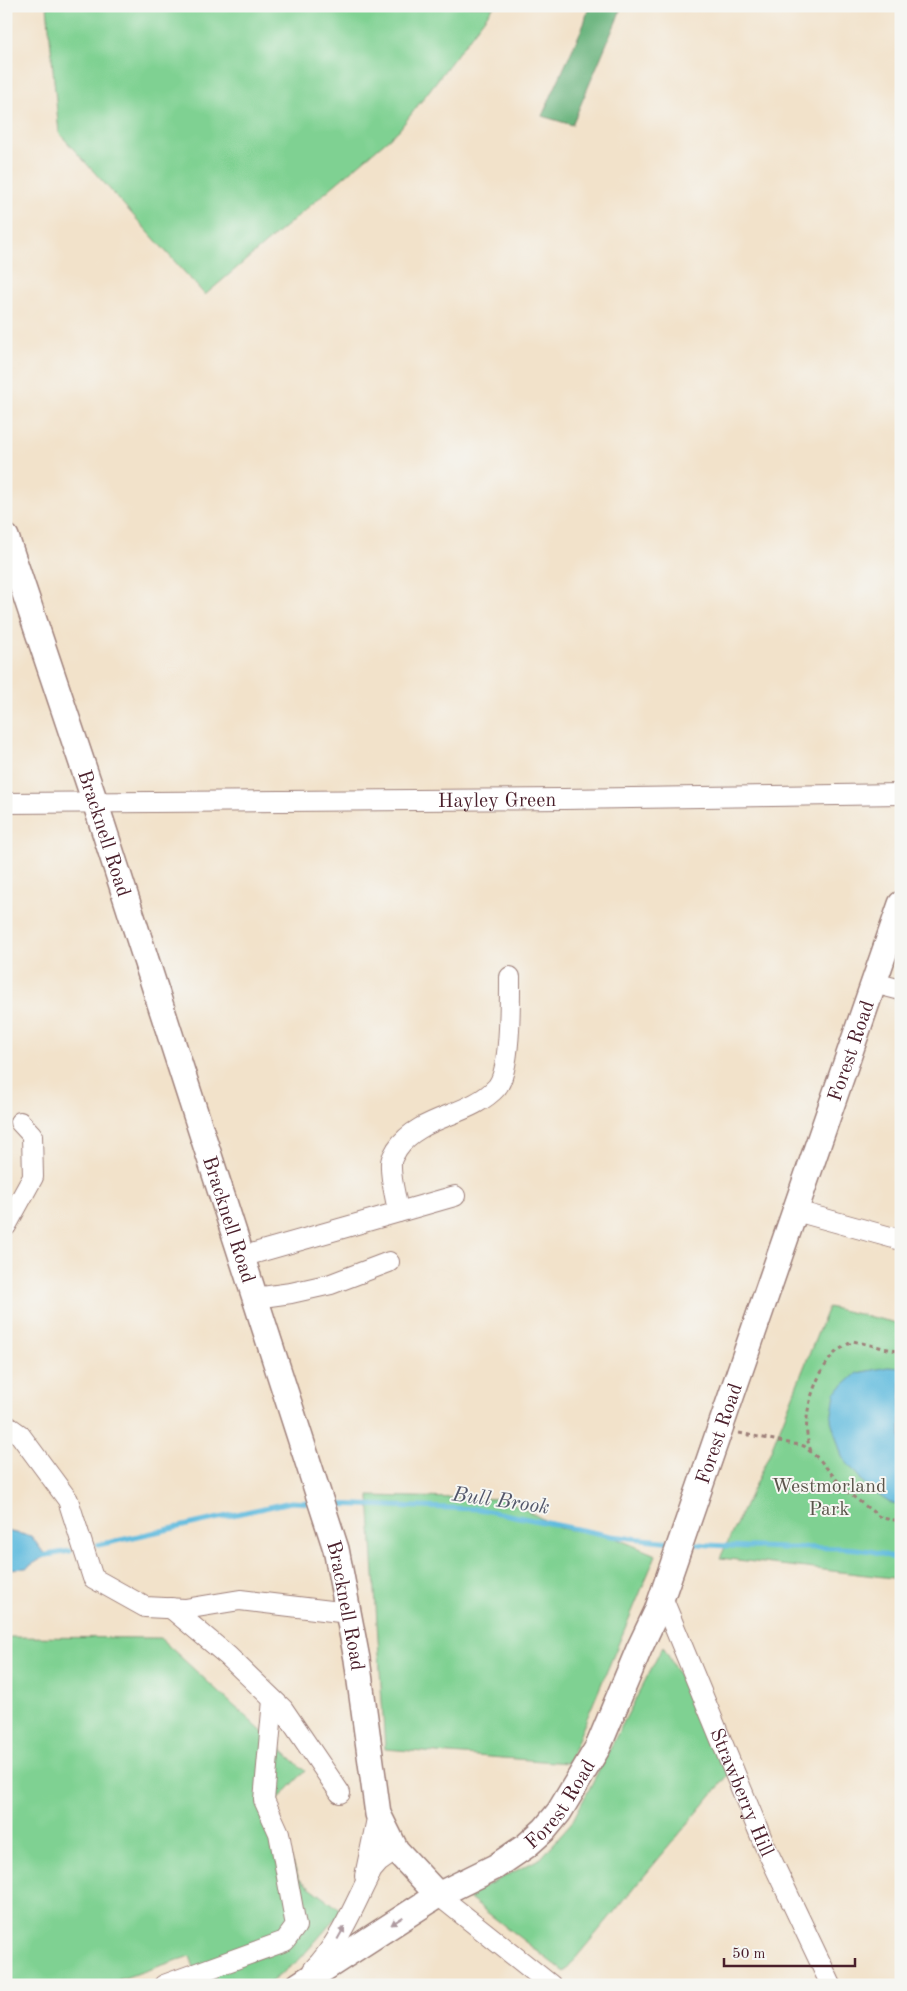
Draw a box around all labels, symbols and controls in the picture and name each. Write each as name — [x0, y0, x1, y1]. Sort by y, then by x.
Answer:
street label: Bracknell Road — [73, 768, 133, 899]
street label: Hayley Green — [438, 791, 557, 812]
street label: Forest Road — [826, 998, 879, 1104]
street label: Bracknell Road — [198, 1154, 258, 1286]
street label: Forest Road — [694, 1381, 747, 1487]
park label: Westmorland Park — [772, 1477, 886, 1520]
water label: Bull Brook — [450, 1484, 551, 1519]
street label: Bracknell Road — [322, 1538, 366, 1672]
street label: Strawberry Hill — [705, 1726, 776, 1860]
street label: Forest Road — [522, 1757, 600, 1854]
one-way arrow — [391, 1917, 404, 1926]
one-way arrow — [337, 1926, 346, 1940]
scale bar — [724, 1936, 856, 1968]
text: 50 m — [732, 1947, 766, 1962]

